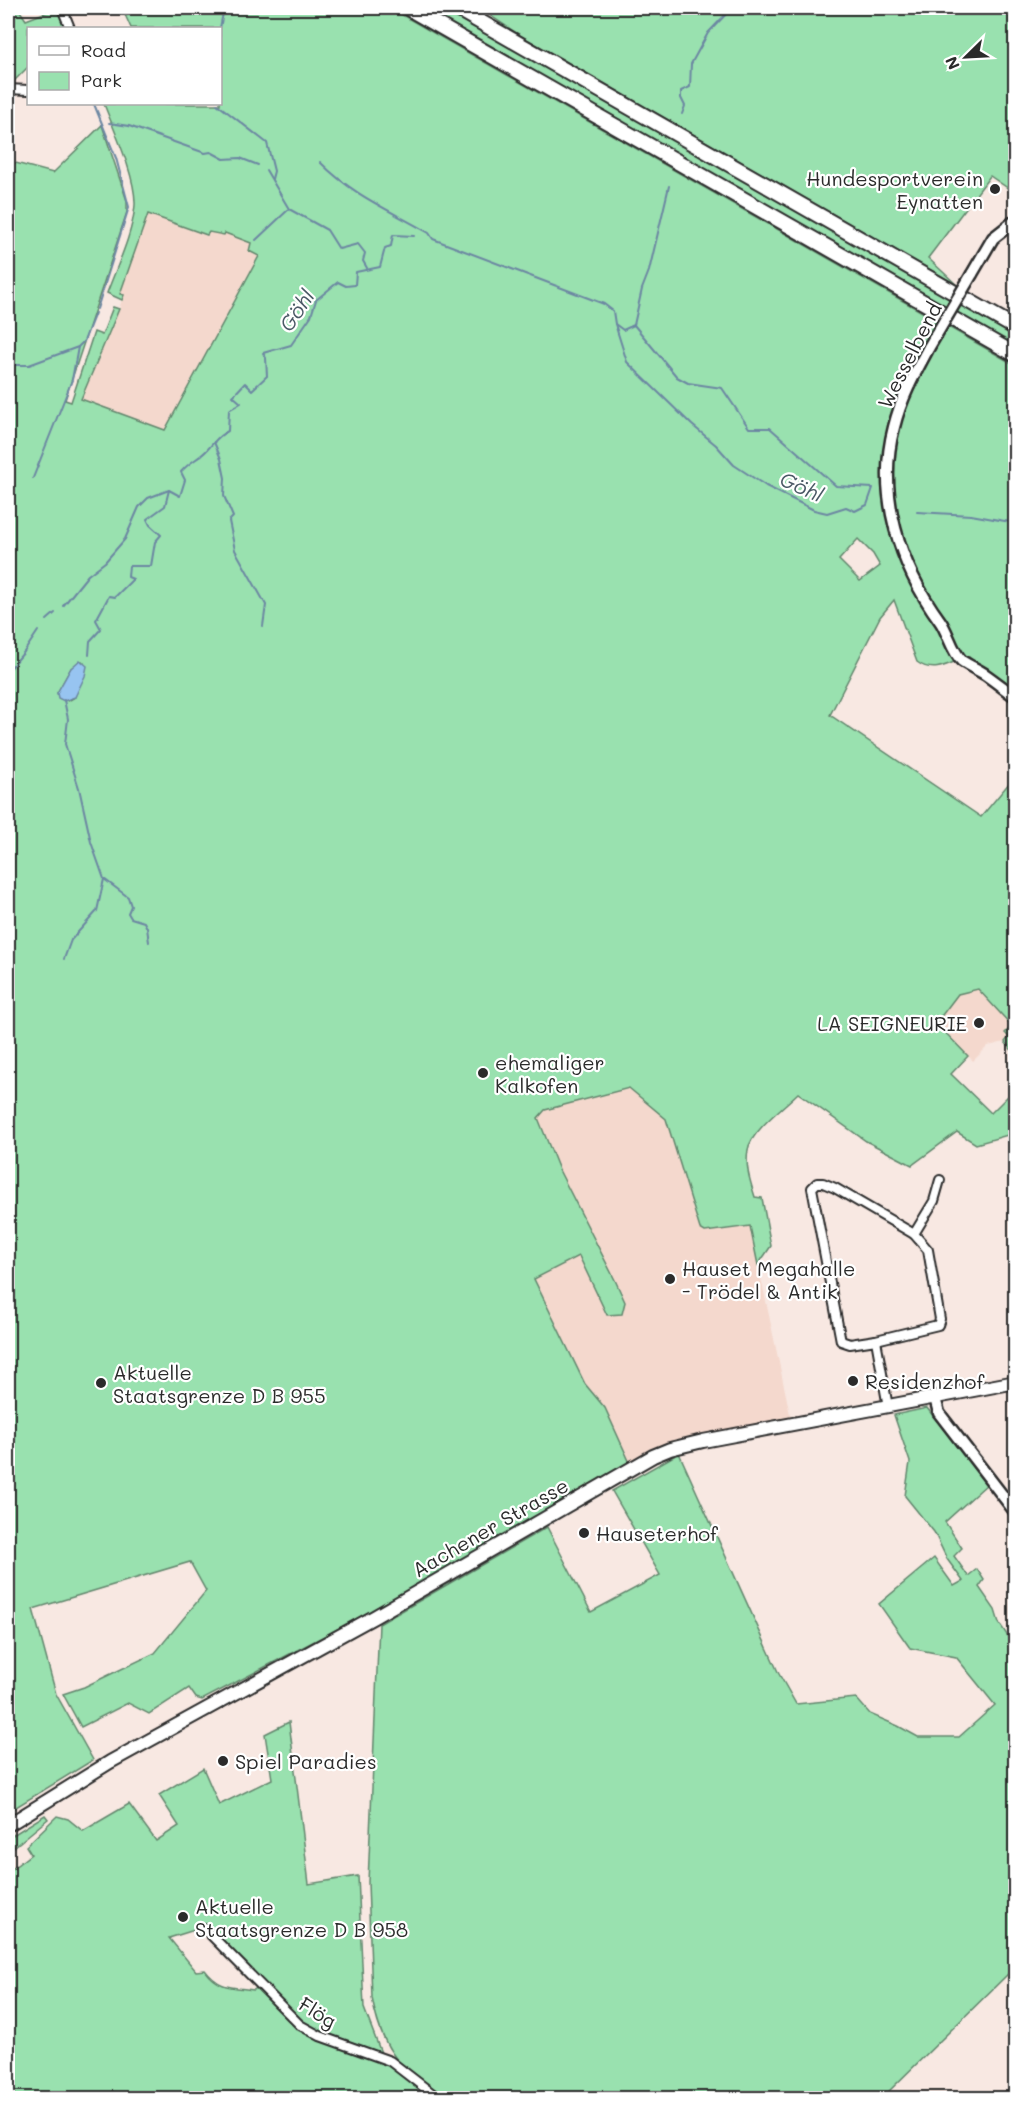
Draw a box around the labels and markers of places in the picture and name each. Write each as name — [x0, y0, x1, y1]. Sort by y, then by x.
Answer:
place label: Hundesportverein Eynatten — [806, 165, 983, 214]
marker: Hundesportverein Eynatten — [988, 182, 1002, 196]
place label: LA SEIGNEURIE — [817, 1010, 967, 1036]
marker: LA SEIGNEURIE — [972, 1016, 986, 1030]
place label: ehemaliger Kalkofen — [495, 1049, 605, 1098]
marker: ehemaliger Kalkofen — [476, 1066, 490, 1080]
place label: Hauset Megahalle - Trödel & Antik — [682, 1255, 856, 1304]
marker: Hauset Megahalle - Trödel & Antik — [663, 1272, 677, 1286]
place label: Aktuelle Staatsgrenze D B 955 — [113, 1359, 326, 1408]
place label: Residenzhof — [865, 1368, 985, 1394]
marker: Residenzhof — [846, 1374, 860, 1388]
marker: Aktuelle Staatsgrenze D B 955 — [94, 1376, 108, 1390]
place label: Hauseterhof — [596, 1520, 719, 1546]
marker: Hauseterhof — [577, 1526, 591, 1540]
place label: Spiel Paradies — [235, 1748, 377, 1774]
marker: Spiel Paradies — [216, 1754, 230, 1768]
place label: Aktuelle Staatsgrenze D B 958 — [195, 1893, 408, 1942]
marker: Aktuelle Staatsgrenze D B 958 — [176, 1910, 190, 1924]

